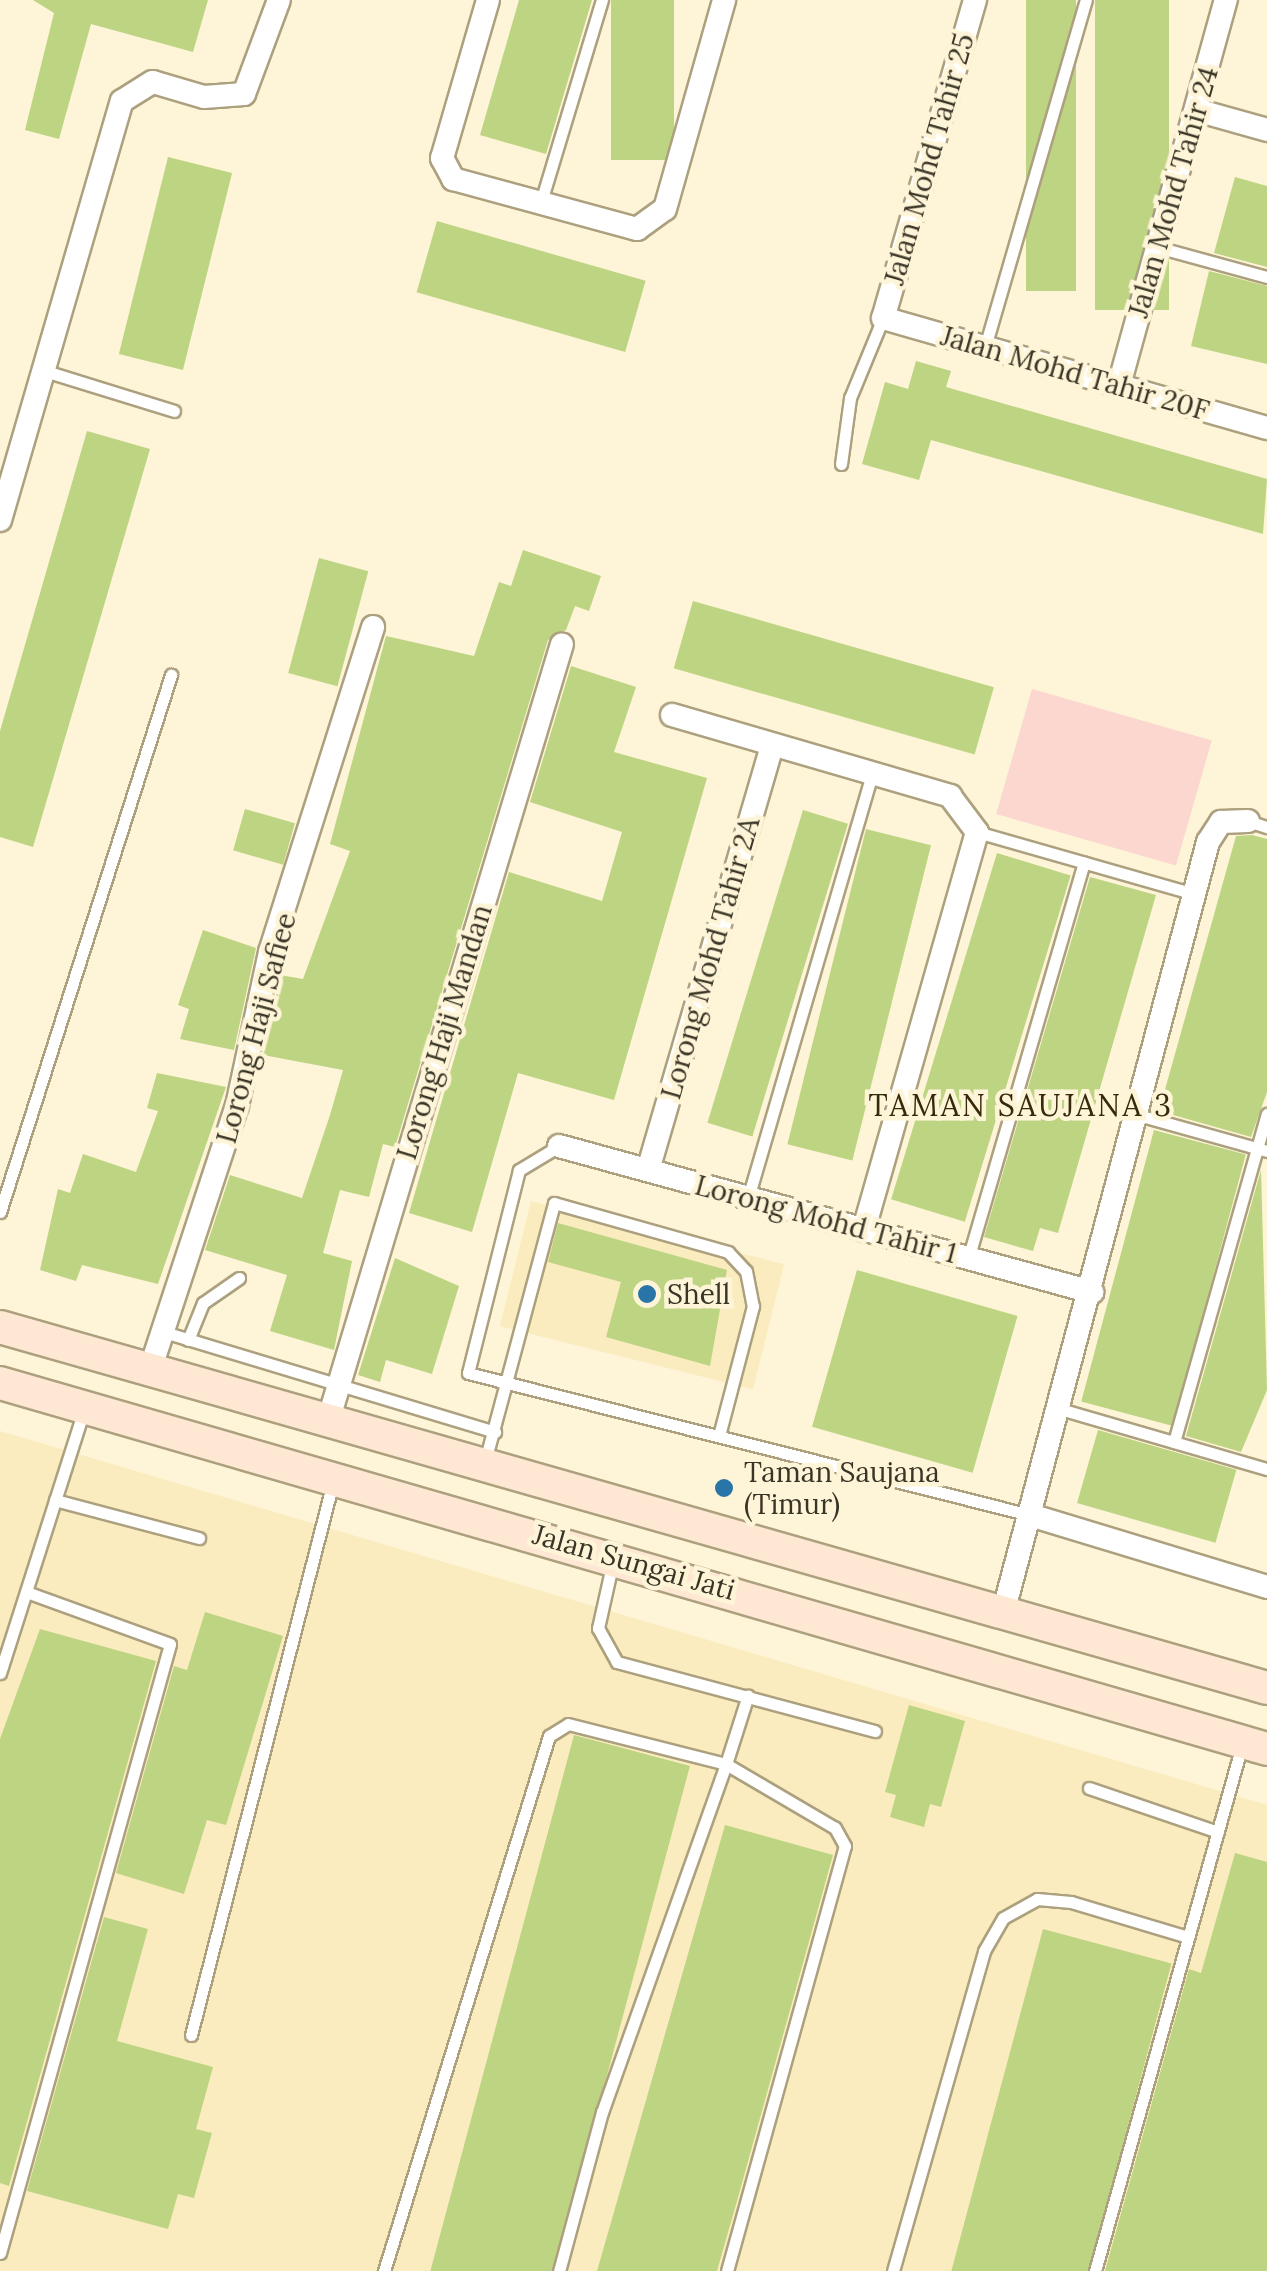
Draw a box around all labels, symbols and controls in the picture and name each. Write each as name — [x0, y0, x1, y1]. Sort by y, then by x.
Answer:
street label: Jalan Mohd Tahir 25 — [877, 30, 981, 288]
street label: Jalan Mohd Tahir 24 — [1121, 63, 1225, 321]
street label: Jalan Mohd Tahir 20F — [937, 319, 1213, 427]
street label: Lorong Mohd Tahir 2A — [654, 813, 766, 1103]
street label: Lorong Haji Mandan — [389, 901, 499, 1163]
street label: Lorong Haji Safiee — [209, 909, 303, 1147]
district label: TAMAN SAUJANA 3 — [869, 1087, 1173, 1123]
street label: Lorong Mohd Tahir 1 — [691, 1168, 961, 1270]
place label: Shell — [667, 1277, 730, 1311]
marker: Shell — [636, 1283, 658, 1305]
place label: Taman Saujana (Timur) — [744, 1455, 940, 1521]
marker: Taman Saujana (Timur) — [713, 1477, 735, 1499]
street label: Jalan Sungai Jati — [529, 1517, 739, 1607]

